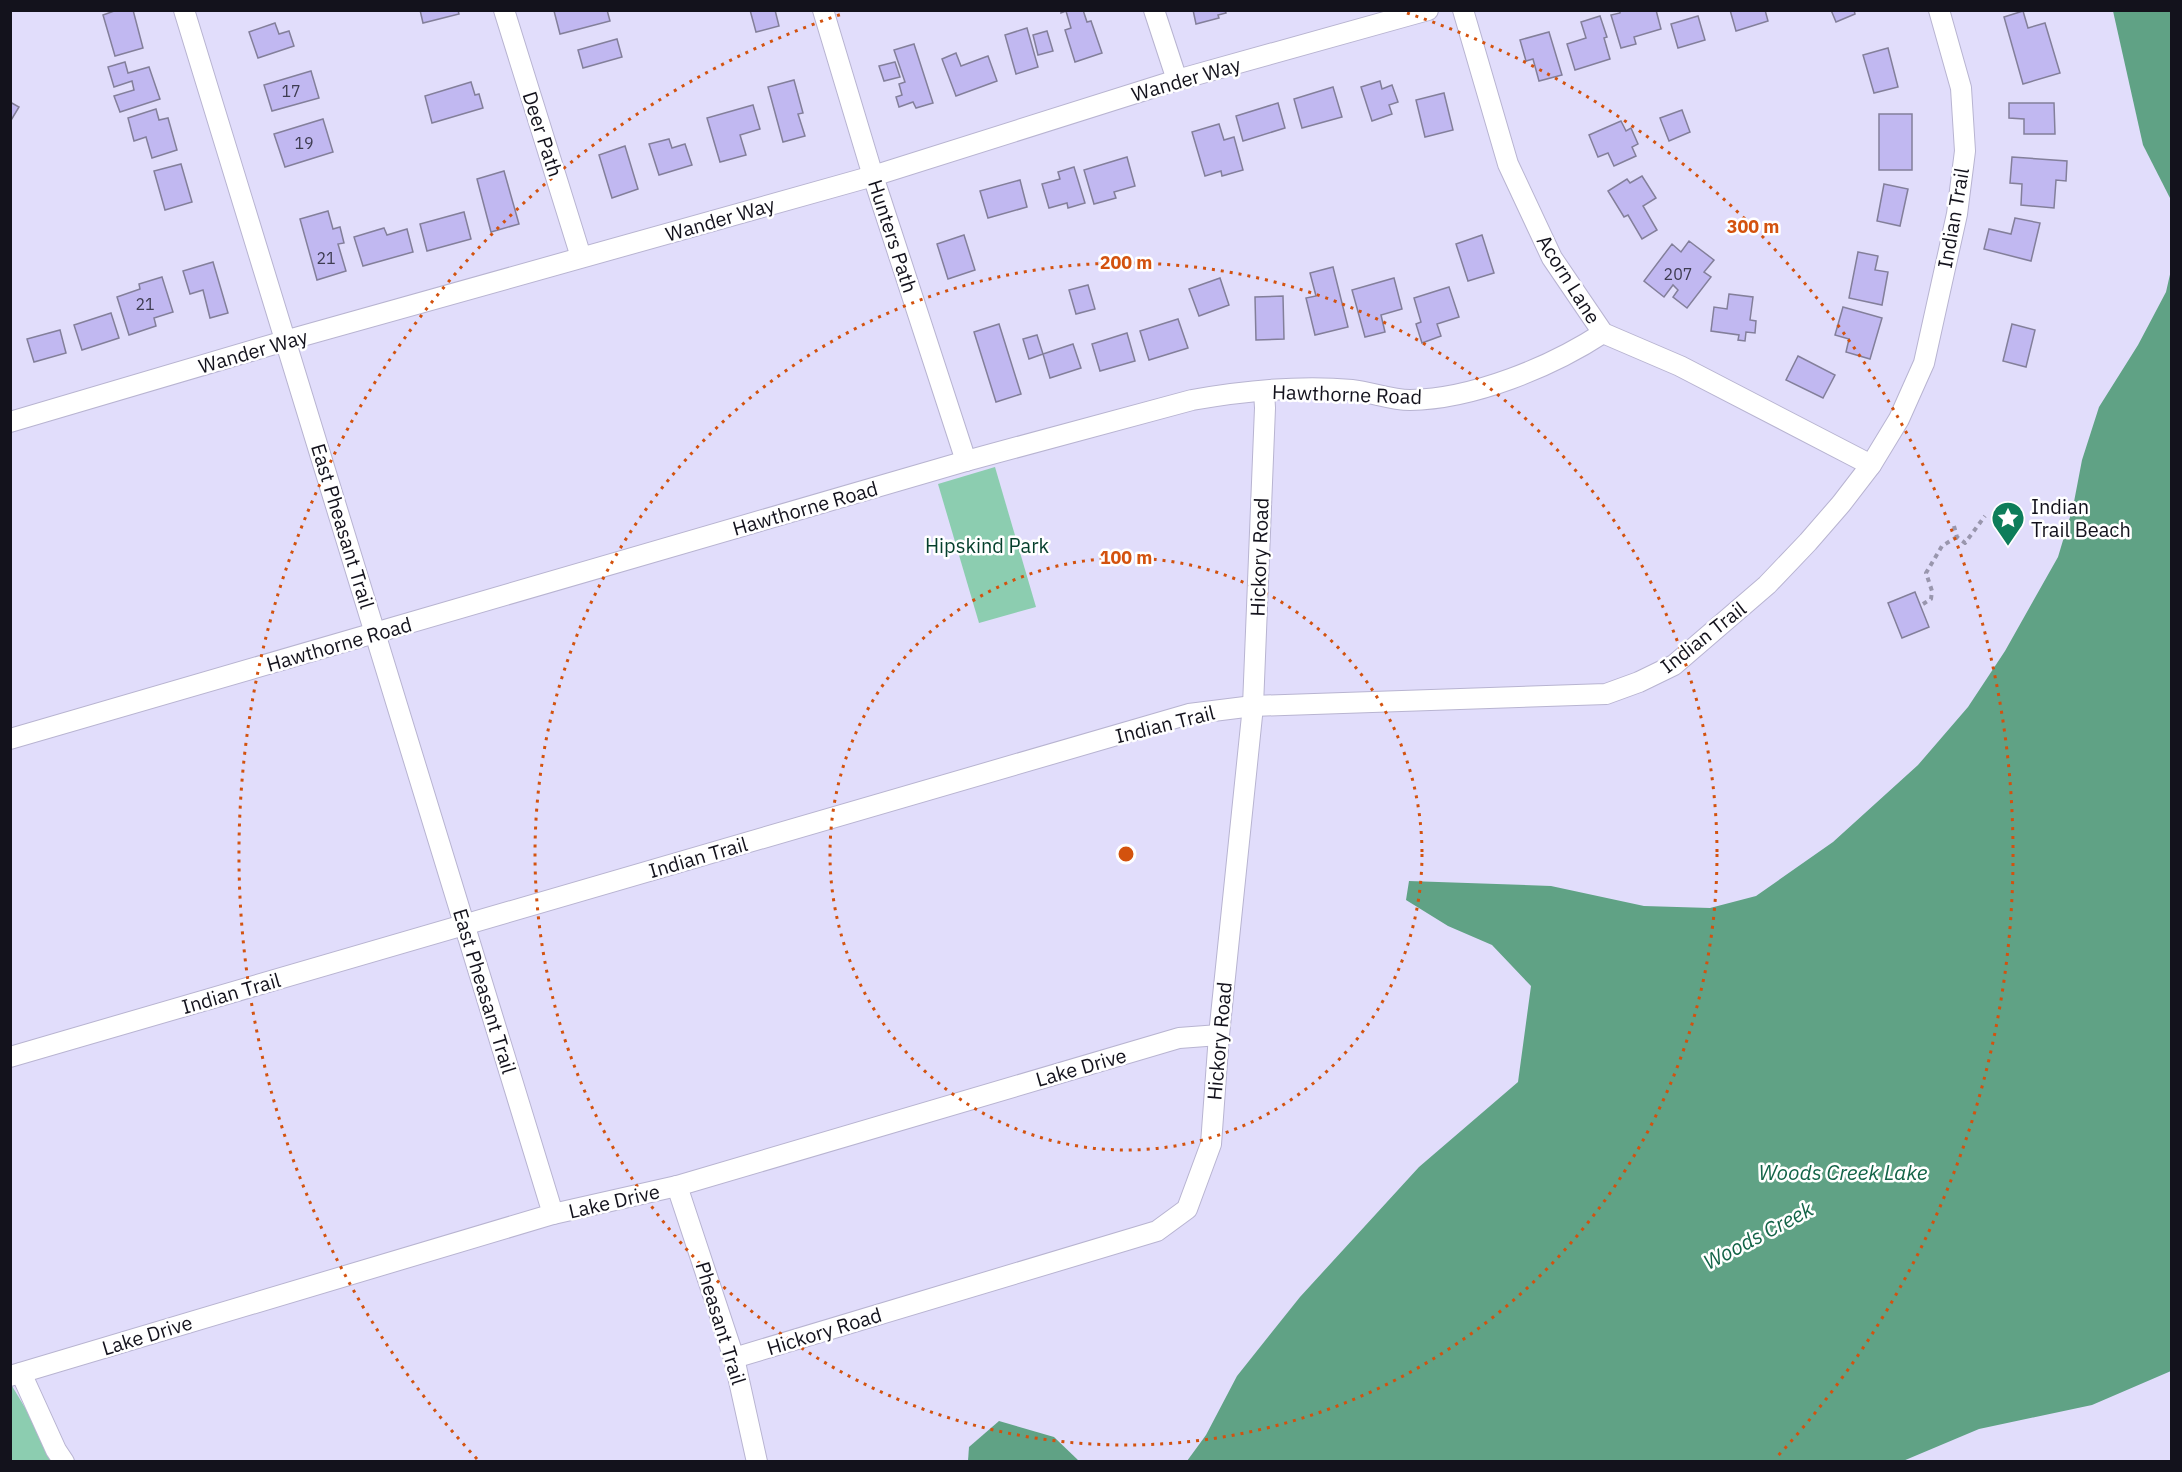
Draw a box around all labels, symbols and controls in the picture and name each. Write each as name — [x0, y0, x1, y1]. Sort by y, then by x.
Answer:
street label: Wander Way — [1128, 51, 1244, 107]
house number: 17 — [281, 81, 301, 101]
street label: Deer Path — [516, 88, 570, 180]
house number: 19 — [294, 133, 314, 153]
street label: Indian Trail — [1931, 166, 1975, 270]
street label: Hunters Path — [862, 176, 924, 296]
street label: Wander Way — [662, 191, 778, 247]
text: 300 m — [1727, 215, 1779, 238]
street label: Acorn Lane — [1531, 229, 1607, 329]
house number: 21 — [316, 248, 336, 268]
text: 200 m — [1100, 251, 1152, 274]
house number: 207 — [1664, 264, 1692, 284]
house number: 21 — [135, 294, 155, 314]
street label: Wander Way — [195, 323, 311, 379]
street label: Hawthorne Road — [1272, 378, 1422, 410]
street label: East Pheasant Trail — [305, 440, 381, 612]
street label: Hawthorne Road — [729, 474, 881, 542]
place label: Indian Trail Beach — [2031, 493, 2131, 543]
street label: Hickory Road — [1243, 497, 1275, 617]
place icon: Indian Trail Beach — [1990, 500, 2026, 547]
park label: Hipskind Park — [925, 532, 1050, 559]
text: 100 m — [1100, 546, 1152, 569]
street label: Indian Trail — [1655, 595, 1751, 679]
street label: Hawthorne Road — [263, 610, 415, 678]
street label: Indian Trail — [1112, 699, 1218, 749]
street label: Indian Trail — [645, 830, 751, 884]
centre of rings — [1116, 844, 1136, 864]
street label: East Pheasant Trail — [447, 905, 523, 1077]
street label: Indian Trail — [178, 966, 284, 1020]
street label: Hickory Road — [1200, 981, 1238, 1101]
street label: Lake Drive — [1033, 1041, 1129, 1093]
water label: Woods Creek Lake — [1759, 1158, 1928, 1186]
street label: Lake Drive — [566, 1177, 662, 1225]
water label: Woods Creek — [1698, 1194, 1819, 1276]
street label: Pheasant Trail — [689, 1258, 753, 1388]
street label: Hickory Road — [763, 1301, 885, 1361]
street label: Lake Drive — [99, 1308, 195, 1362]

